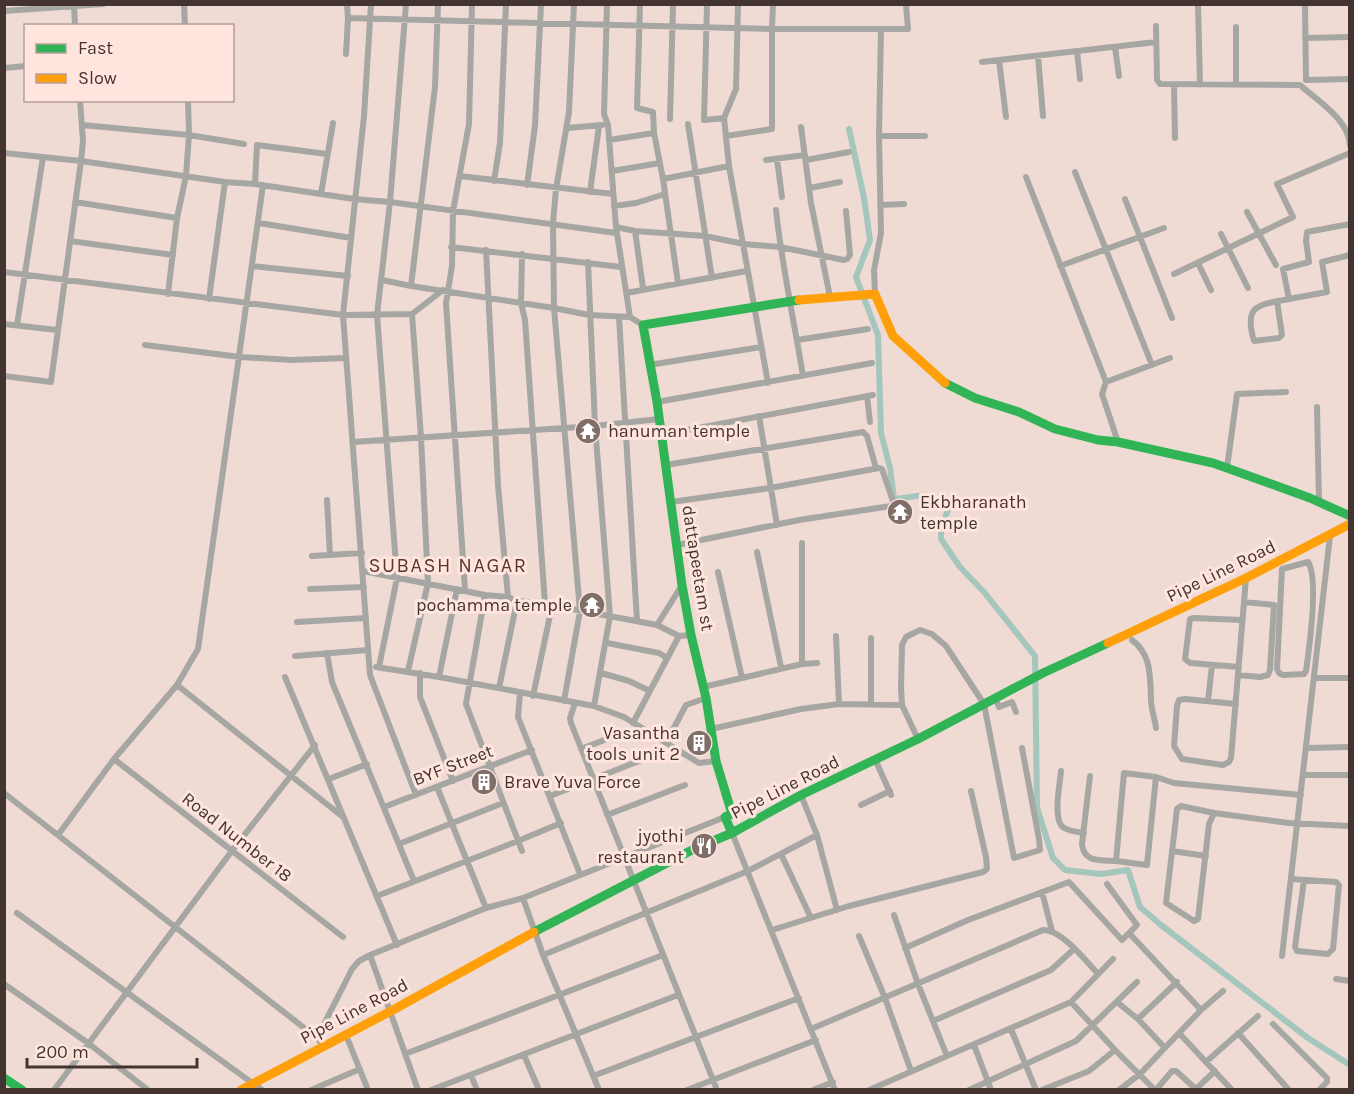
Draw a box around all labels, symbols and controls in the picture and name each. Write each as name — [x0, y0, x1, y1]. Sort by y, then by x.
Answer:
legend — [24, 24, 234, 102]
text: Fast — [78, 37, 113, 59]
text: Slow — [78, 67, 117, 89]
temple icon: hanuman temple — [573, 416, 603, 446]
place label: hanuman temple — [608, 420, 750, 442]
place label: Ekbharanath temple — [920, 491, 1027, 534]
temple icon: Ekbharanath temple — [885, 497, 915, 527]
street label: dattapeetam st — [677, 504, 719, 633]
street label: Pipe Line Road — [1163, 535, 1279, 607]
district label: SUBASH NAGAR — [368, 554, 528, 577]
temple icon: pochamma temple — [577, 590, 607, 620]
place label: pochamma temple — [416, 594, 572, 616]
place label: Vasantha tools unit 2 — [586, 722, 680, 765]
building icon: Vasantha tools unit 2 — [684, 728, 714, 758]
street label: BYF Street — [410, 740, 496, 790]
street label: Pipe Line Road — [727, 750, 843, 824]
building icon: Brave Yuva Force — [469, 767, 499, 797]
place label: Brave Yuva Force — [504, 771, 641, 793]
street label: Road Number 18 — [178, 787, 296, 887]
place label: jyothi restaurant — [597, 825, 684, 868]
restaurant icon: jyothi restaurant — [689, 831, 719, 861]
street label: Pipe Line Road — [296, 973, 412, 1049]
scale bar — [27, 1031, 196, 1069]
text: 200 m — [36, 1041, 89, 1063]

